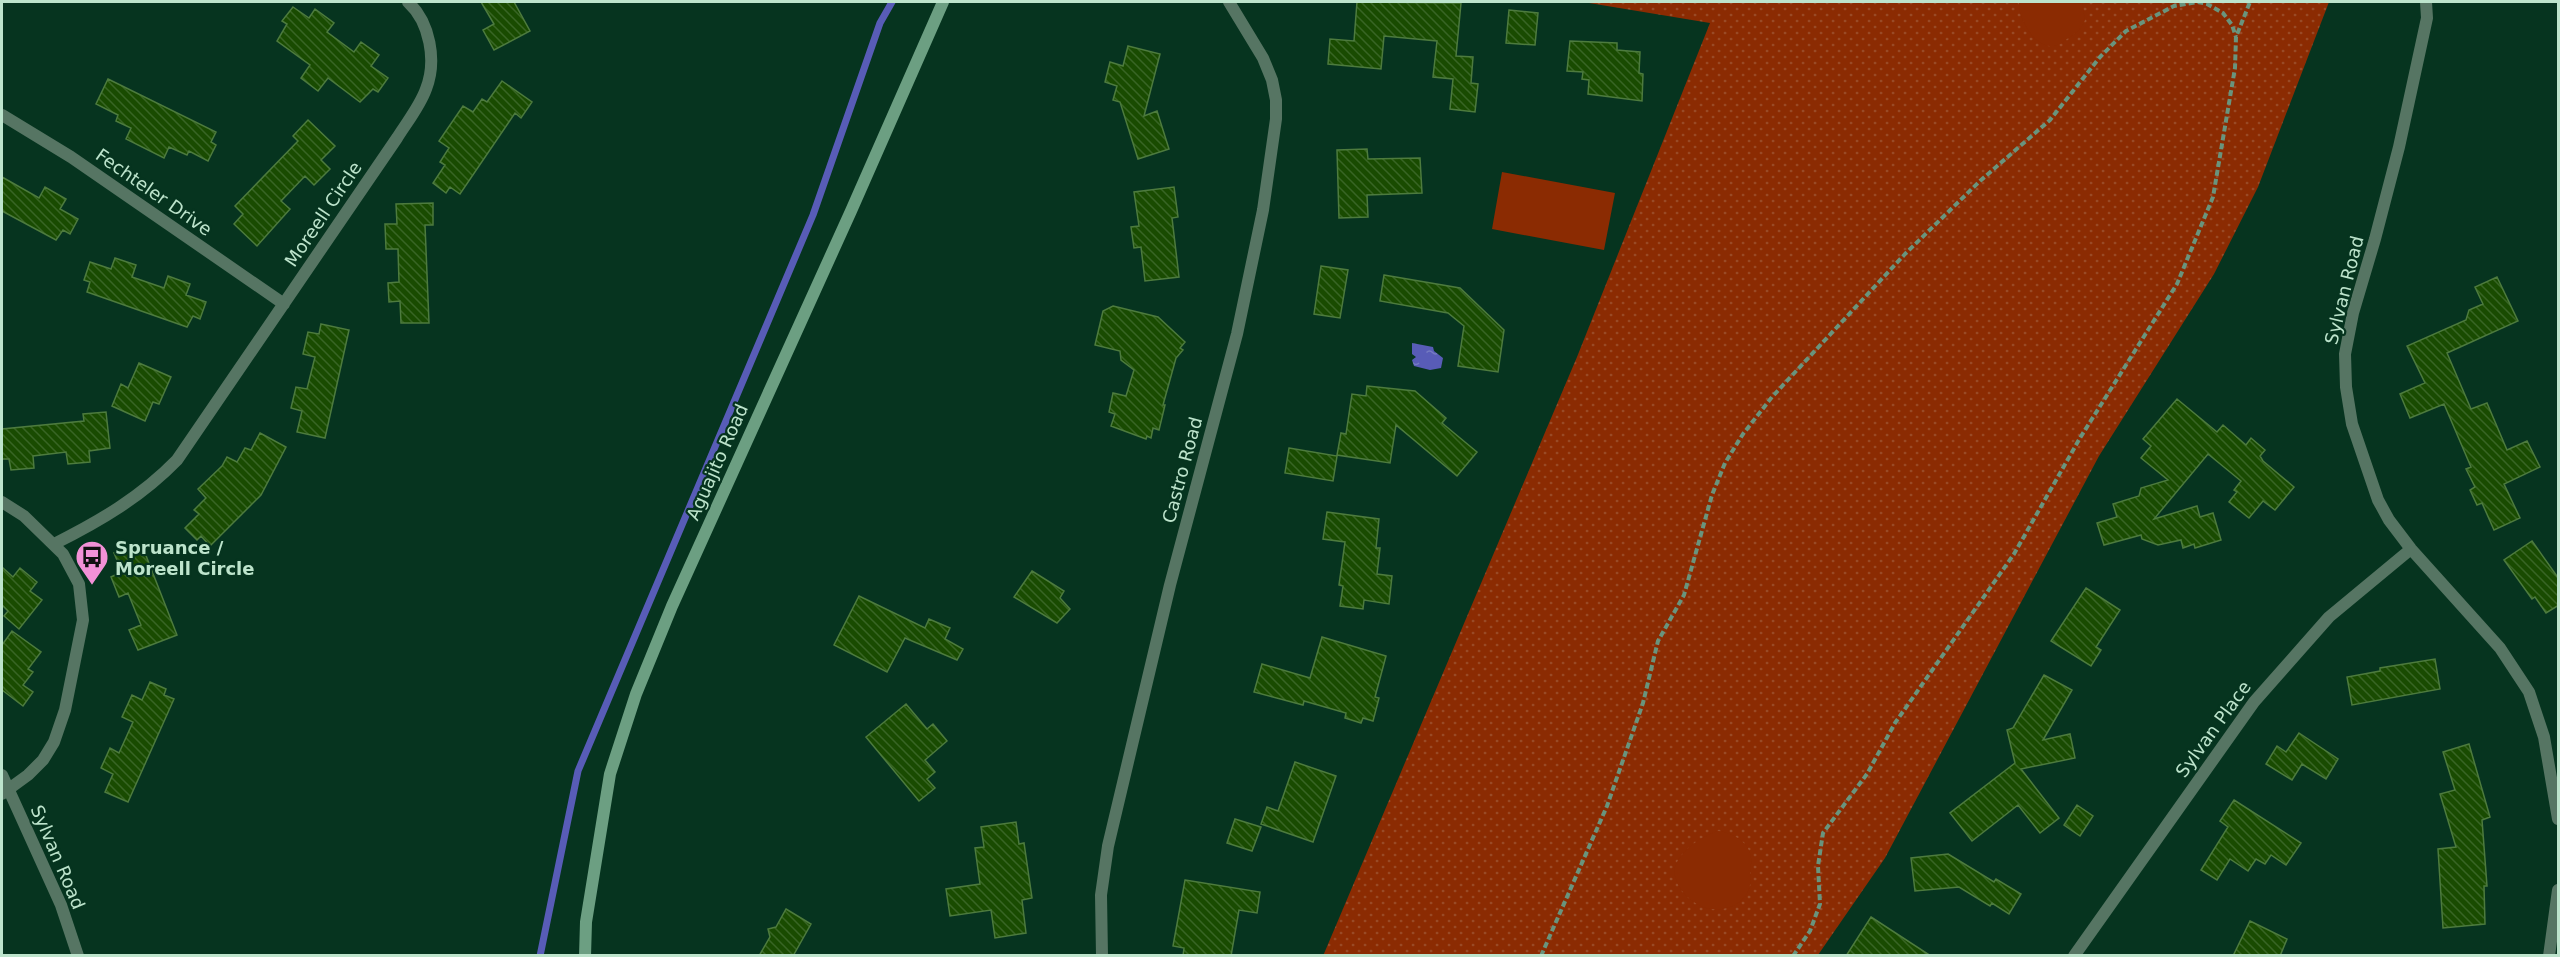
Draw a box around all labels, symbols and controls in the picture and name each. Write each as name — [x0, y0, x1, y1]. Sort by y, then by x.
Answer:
street label: Fechteler Drive — [92, 144, 216, 240]
street label: Moreell Circle — [280, 158, 366, 270]
street label: Sylvan Road — [2320, 234, 2368, 346]
street label: Aguajito Road — [682, 401, 752, 523]
street label: Castro Road — [1158, 415, 1206, 525]
place label: Spruance / Moreell Circle — [115, 537, 254, 579]
bus stop icon: Spruance / Moreell Circle — [74, 539, 110, 586]
street label: Sylvan Place — [2171, 677, 2255, 781]
street label: Sylvan Road — [27, 802, 89, 912]

